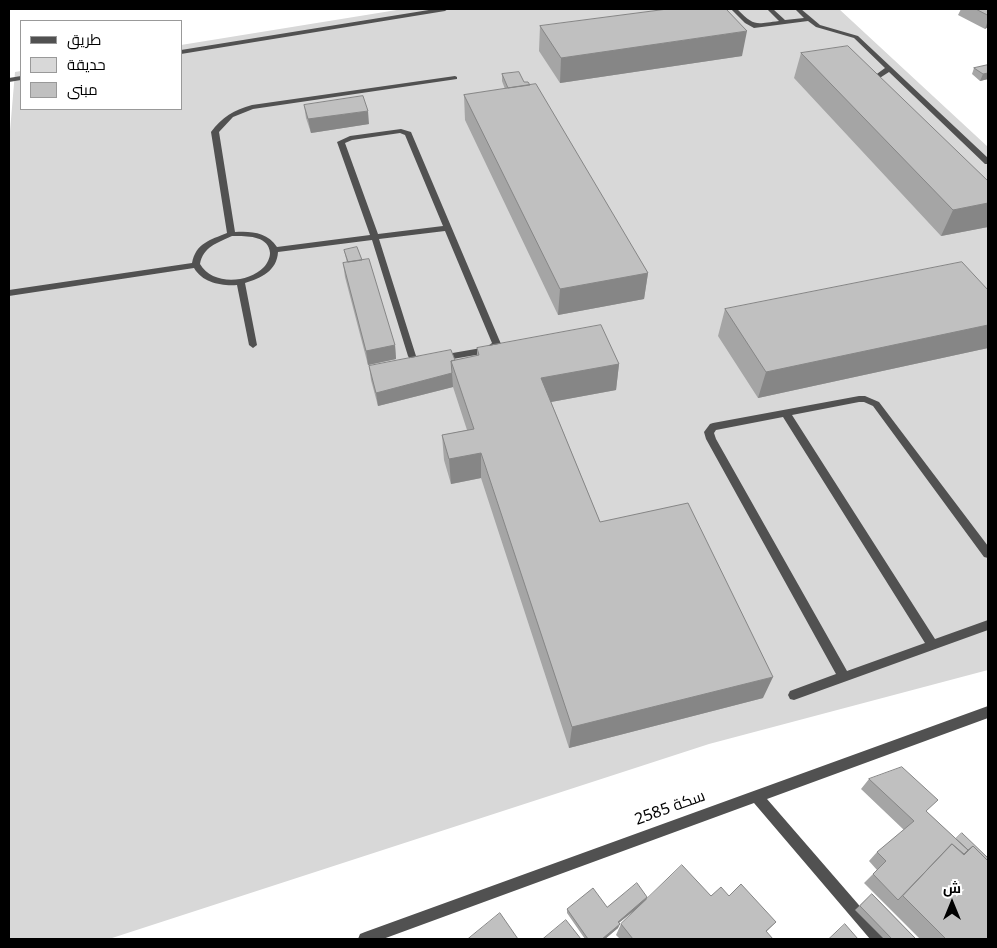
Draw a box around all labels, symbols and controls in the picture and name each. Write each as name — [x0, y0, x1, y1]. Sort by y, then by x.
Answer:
legend — [20, 20, 182, 110]
text: طريق — [67, 29, 101, 49]
text: حديقة — [67, 54, 106, 74]
text: مبنى — [67, 79, 98, 99]
street label: سكة 2585 — [632, 786, 708, 830]
north arrow — [927, 878, 977, 928]
text: ش — [943, 878, 961, 897]

